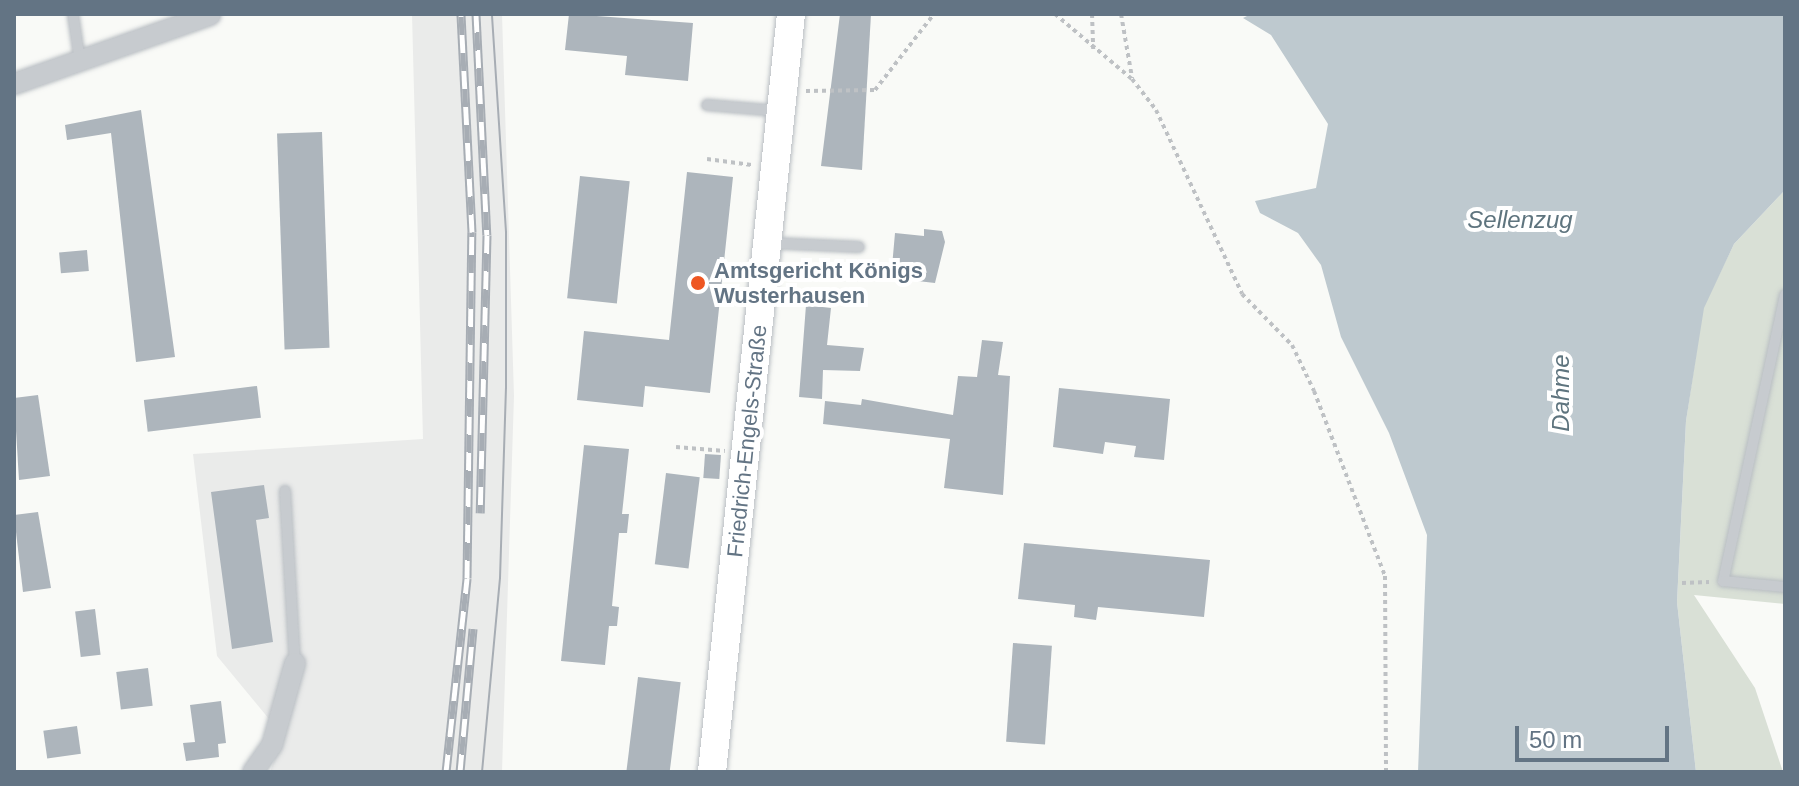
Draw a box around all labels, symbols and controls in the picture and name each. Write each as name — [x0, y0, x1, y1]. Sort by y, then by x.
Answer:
water label: Sellenzug — [1467, 206, 1573, 234]
place label: Amtsgericht Königs Wusterhausen — [714, 257, 923, 308]
marker: Amtsgericht Königs Wusterhausen — [689, 274, 707, 292]
street label: Friedrich-Engels-Straße — [722, 324, 772, 558]
water label: Dahme — [1547, 354, 1575, 432]
scale bar — [1519, 710, 1673, 760]
text: 50 m — [1529, 726, 1582, 753]

